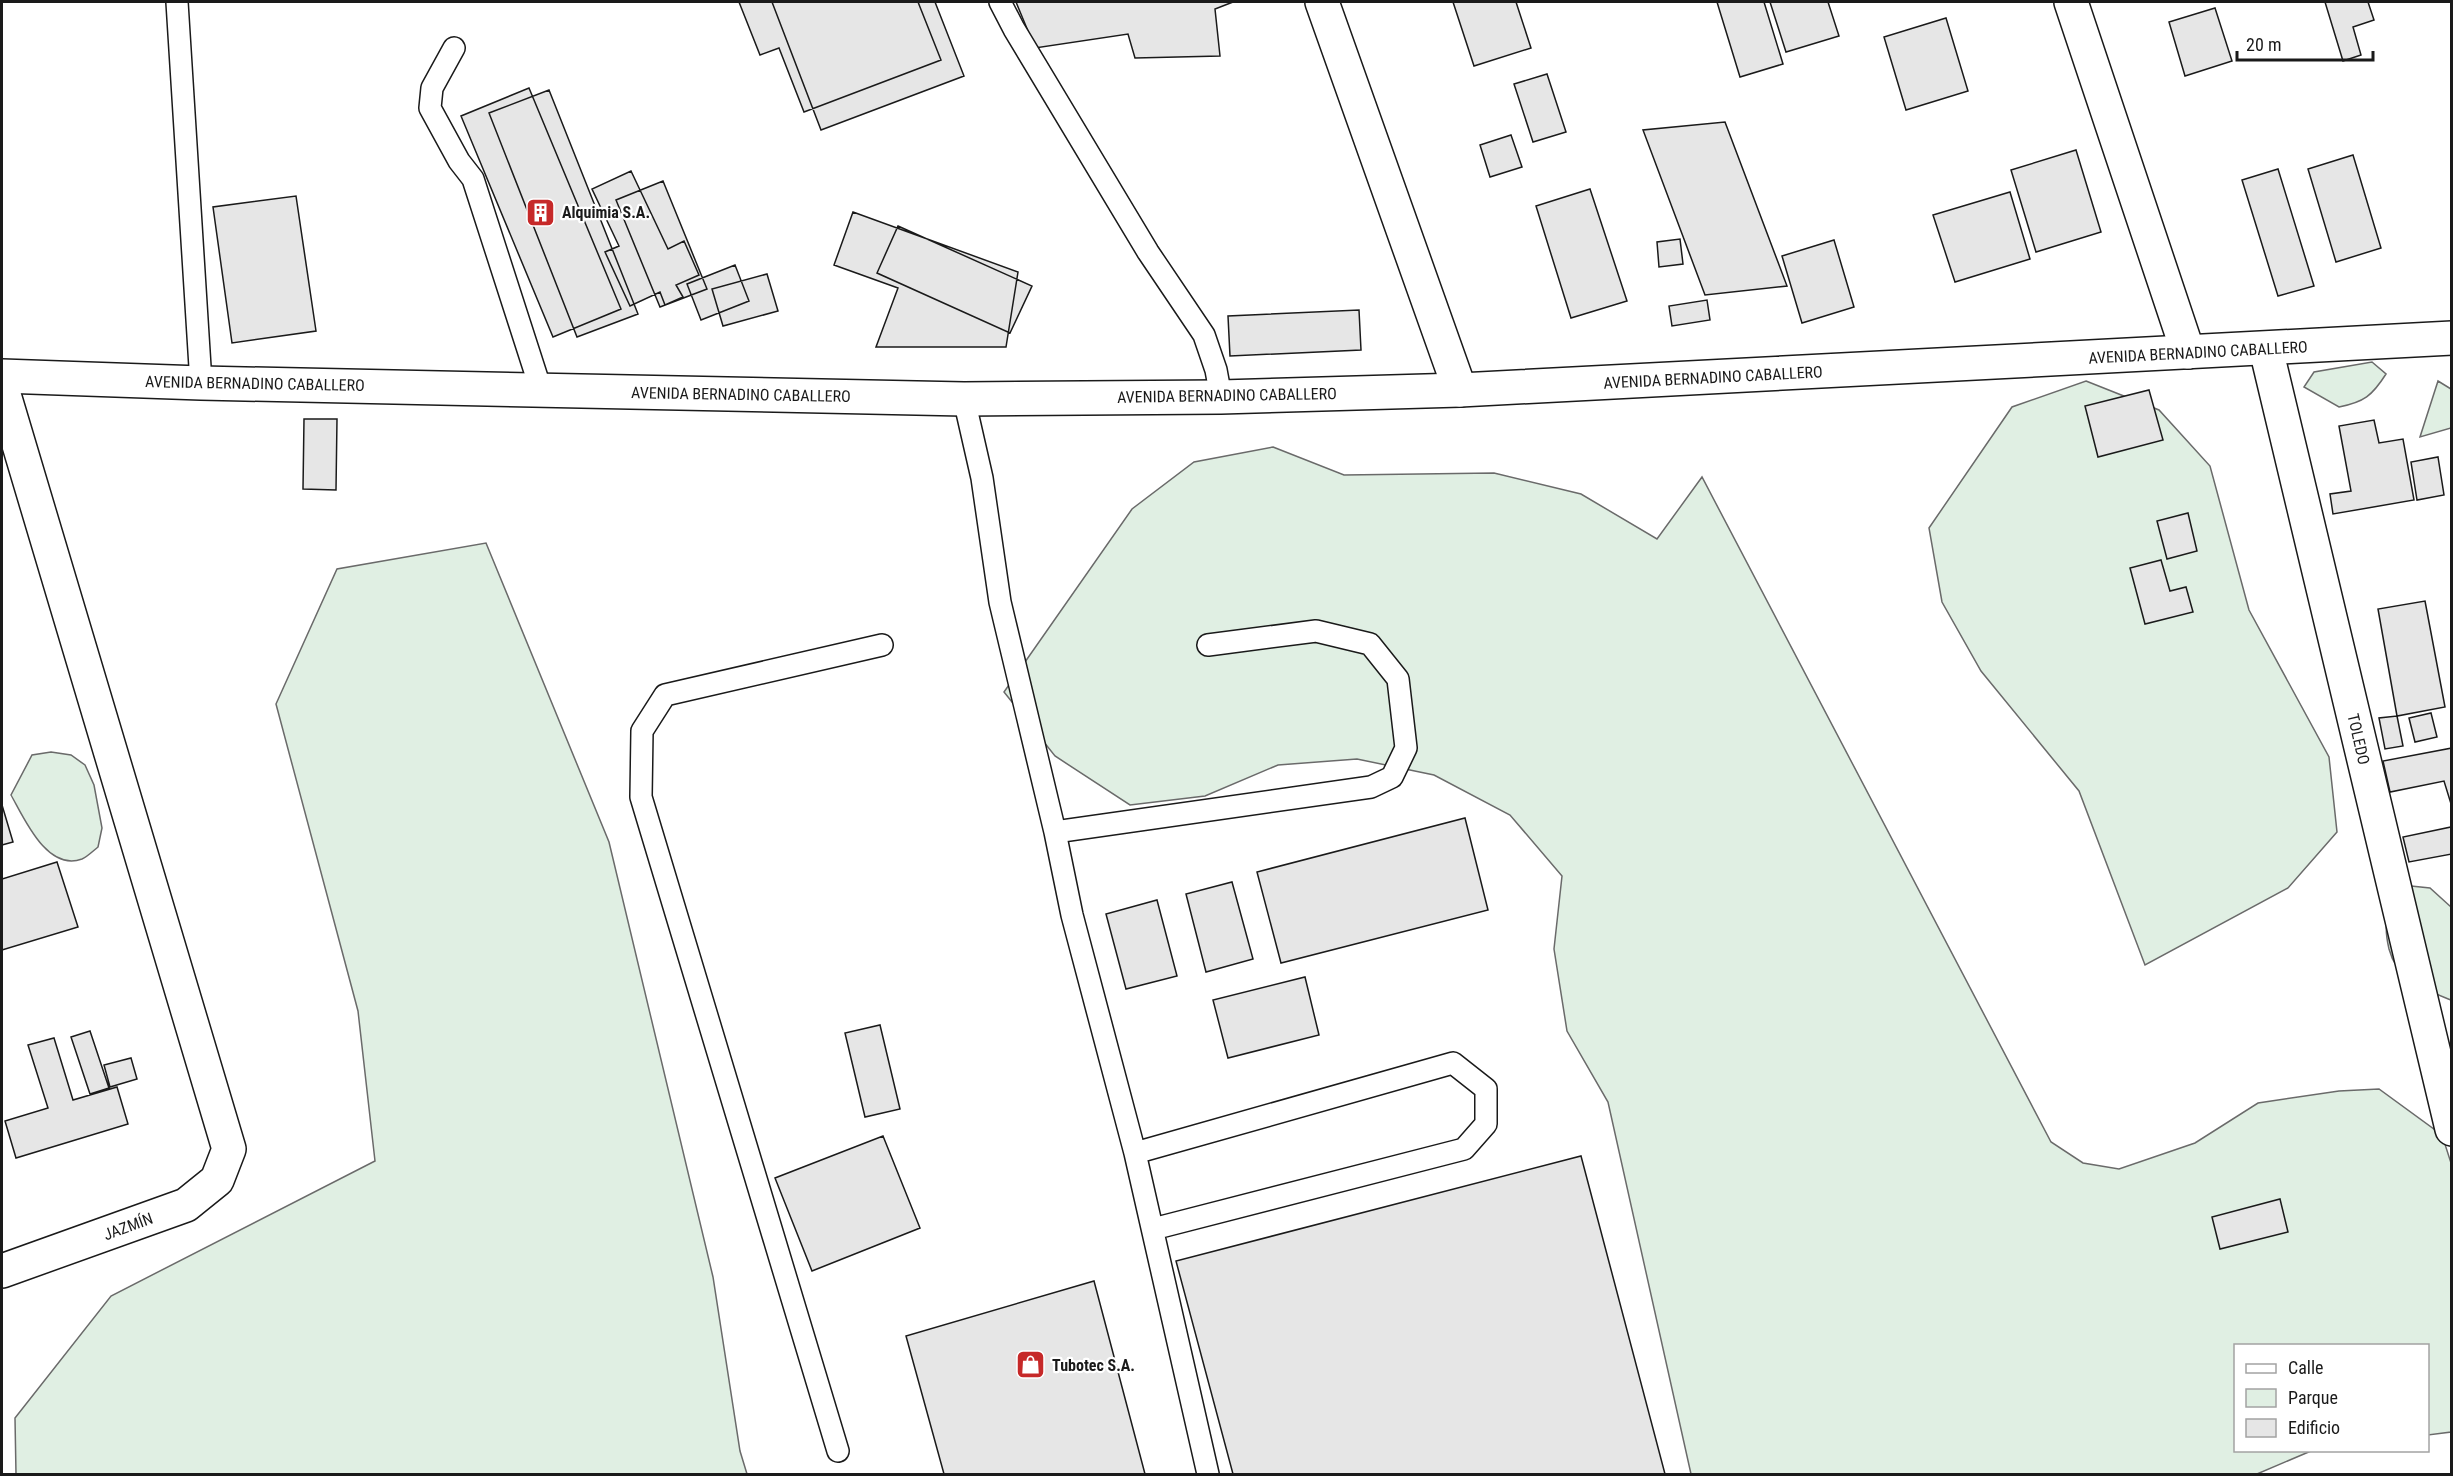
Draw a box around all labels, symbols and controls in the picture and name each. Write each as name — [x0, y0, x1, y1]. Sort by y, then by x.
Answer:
scale bar — [2237, 24, 2374, 62]
text: 20 m — [2246, 34, 2281, 55]
building icon: Alquimia S.A. — [525, 196, 557, 228]
place label: Alquimia S.A. — [562, 203, 650, 222]
street label: AVENIDA BERNADINO CABALLERO — [2088, 337, 2308, 368]
street label: AVENIDA BERNADINO CABALLERO — [1603, 362, 1823, 393]
street label: AVENIDA BERNADINO CABALLERO — [145, 372, 365, 395]
street label: AVENIDA BERNADINO CABALLERO — [631, 383, 851, 406]
street label: AVENIDA BERNADINO CABALLERO — [1117, 384, 1337, 407]
street label: TOLEDO — [2343, 712, 2374, 767]
street label: JAZMÍN — [101, 1209, 155, 1244]
legend — [2234, 1344, 2429, 1452]
shop icon: Tubotec S.A. — [1015, 1349, 1047, 1381]
place label: Tubotec S.A. — [1052, 1356, 1135, 1375]
text: Calle — [2288, 1357, 2324, 1378]
text: Parque — [2288, 1387, 2338, 1408]
text: Edificio — [2288, 1417, 2340, 1438]

